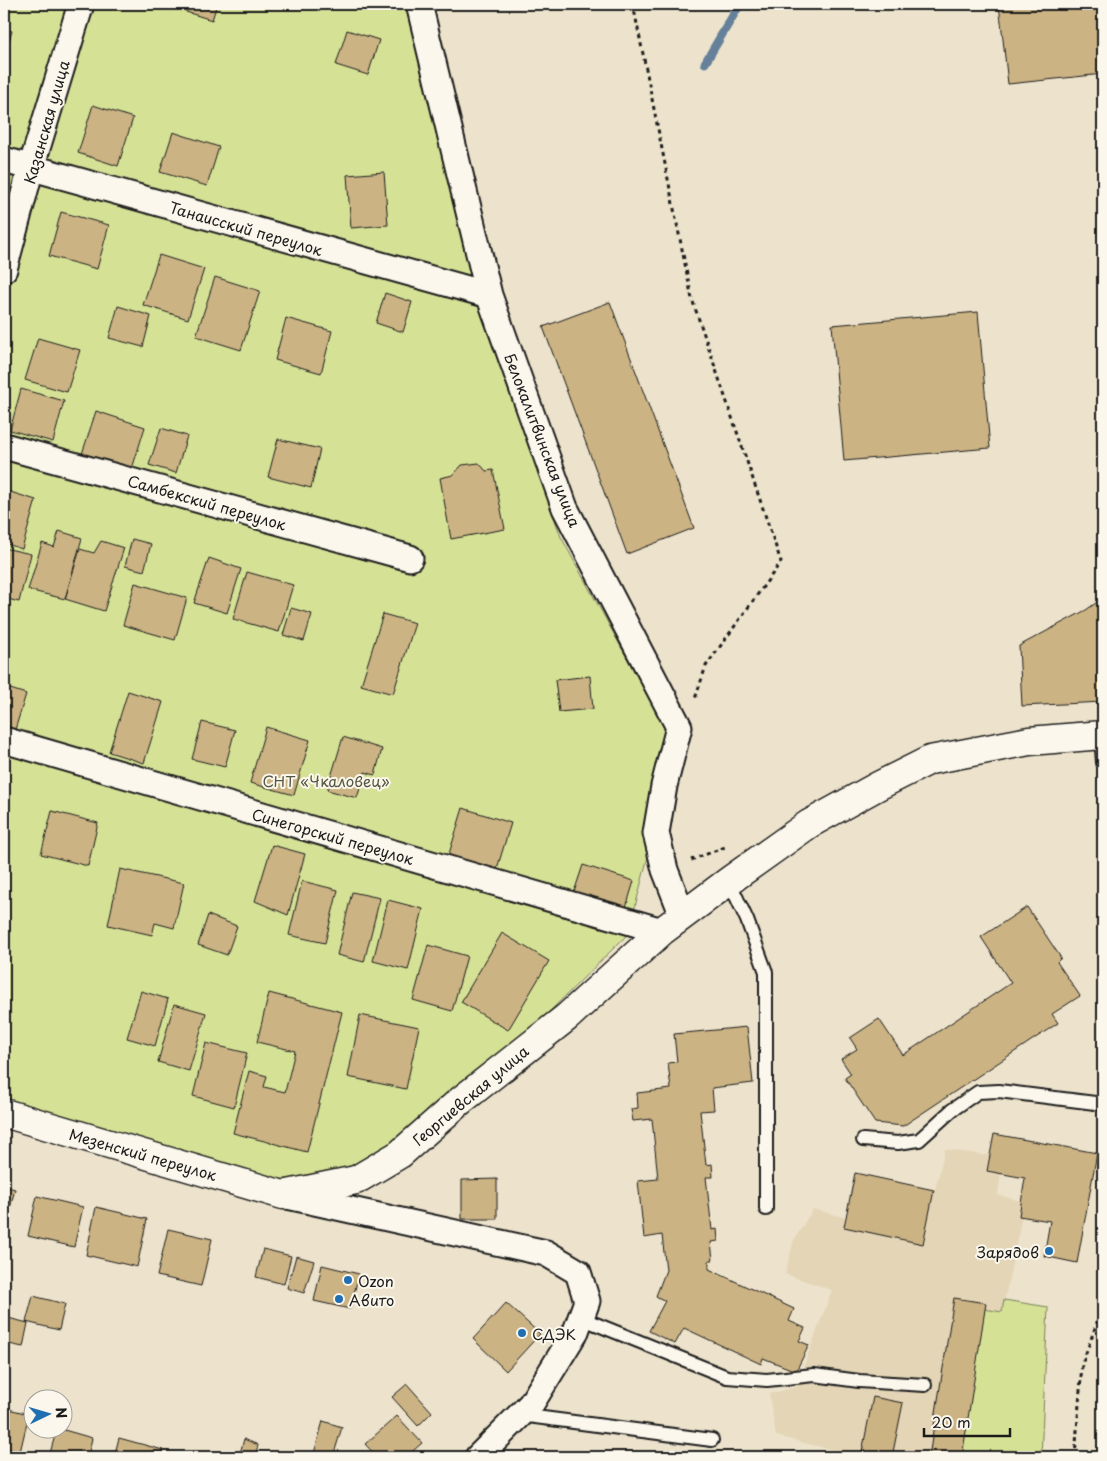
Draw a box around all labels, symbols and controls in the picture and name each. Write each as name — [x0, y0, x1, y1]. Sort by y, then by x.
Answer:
street label: Казанская улица — [17, 57, 75, 187]
street label: Танаисский переулок — [167, 195, 325, 261]
street label: Белокалитвинская улица — [499, 350, 587, 531]
street label: Самбекский переулок — [125, 468, 289, 536]
park label: СНТ «Чкаловец» — [262, 769, 390, 792]
street label: Синегорский переулок — [249, 802, 417, 870]
street label: Георгиевская улица — [407, 1039, 534, 1151]
street label: Мезенский переулок — [67, 1122, 220, 1186]
place label: Зарядов — [977, 1240, 1039, 1263]
marker: Зарядов — [1043, 1245, 1055, 1257]
place label: Ozon — [358, 1269, 394, 1292]
marker: Ozon — [342, 1274, 354, 1286]
place label: Авито — [349, 1288, 394, 1311]
marker: Авито — [333, 1293, 345, 1305]
place label: СДЭК — [532, 1322, 576, 1345]
marker: СДЭК — [516, 1327, 528, 1339]
north arrow — [22, 1388, 72, 1438]
text: N — [51, 1406, 72, 1419]
scale bar — [924, 1406, 1011, 1438]
text: 20 m — [932, 1410, 971, 1433]

